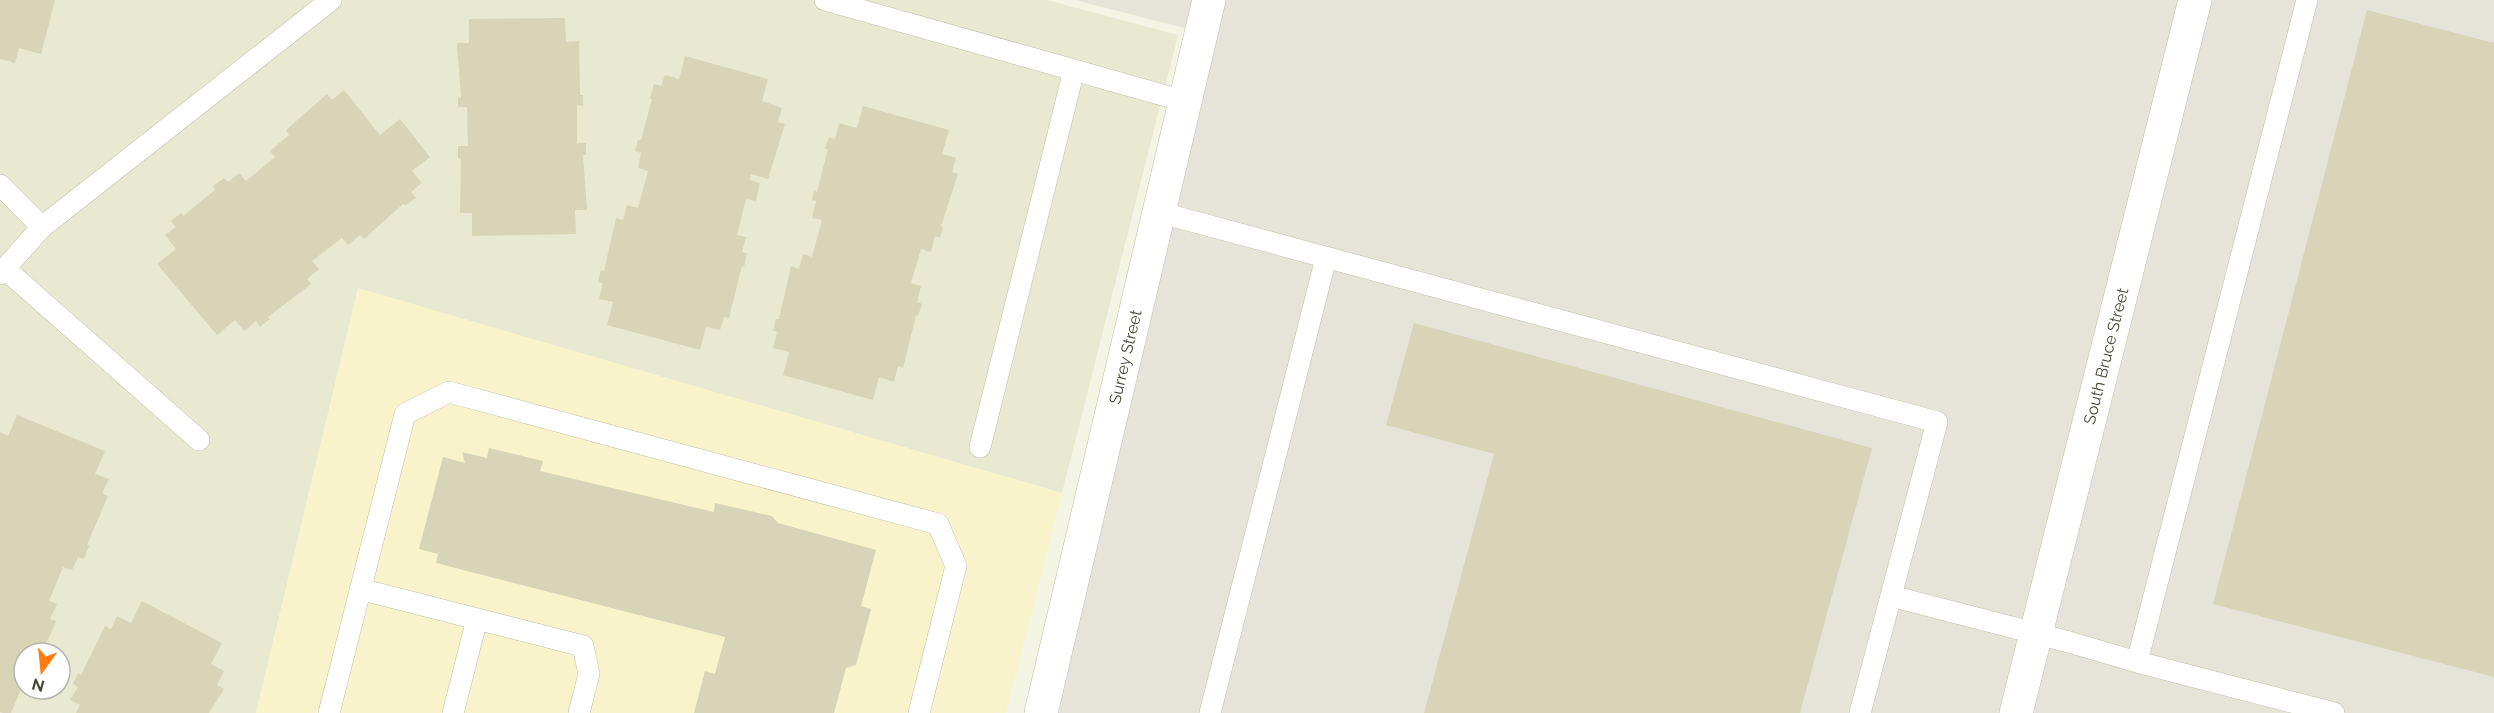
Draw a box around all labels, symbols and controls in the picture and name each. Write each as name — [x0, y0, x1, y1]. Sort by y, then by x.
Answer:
street label: South Bruce Street — [2080, 285, 2133, 426]
street label: Surrey Street — [1105, 307, 1146, 406]
north arrow — [12, 641, 72, 701]
text: N — [30, 674, 47, 696]

